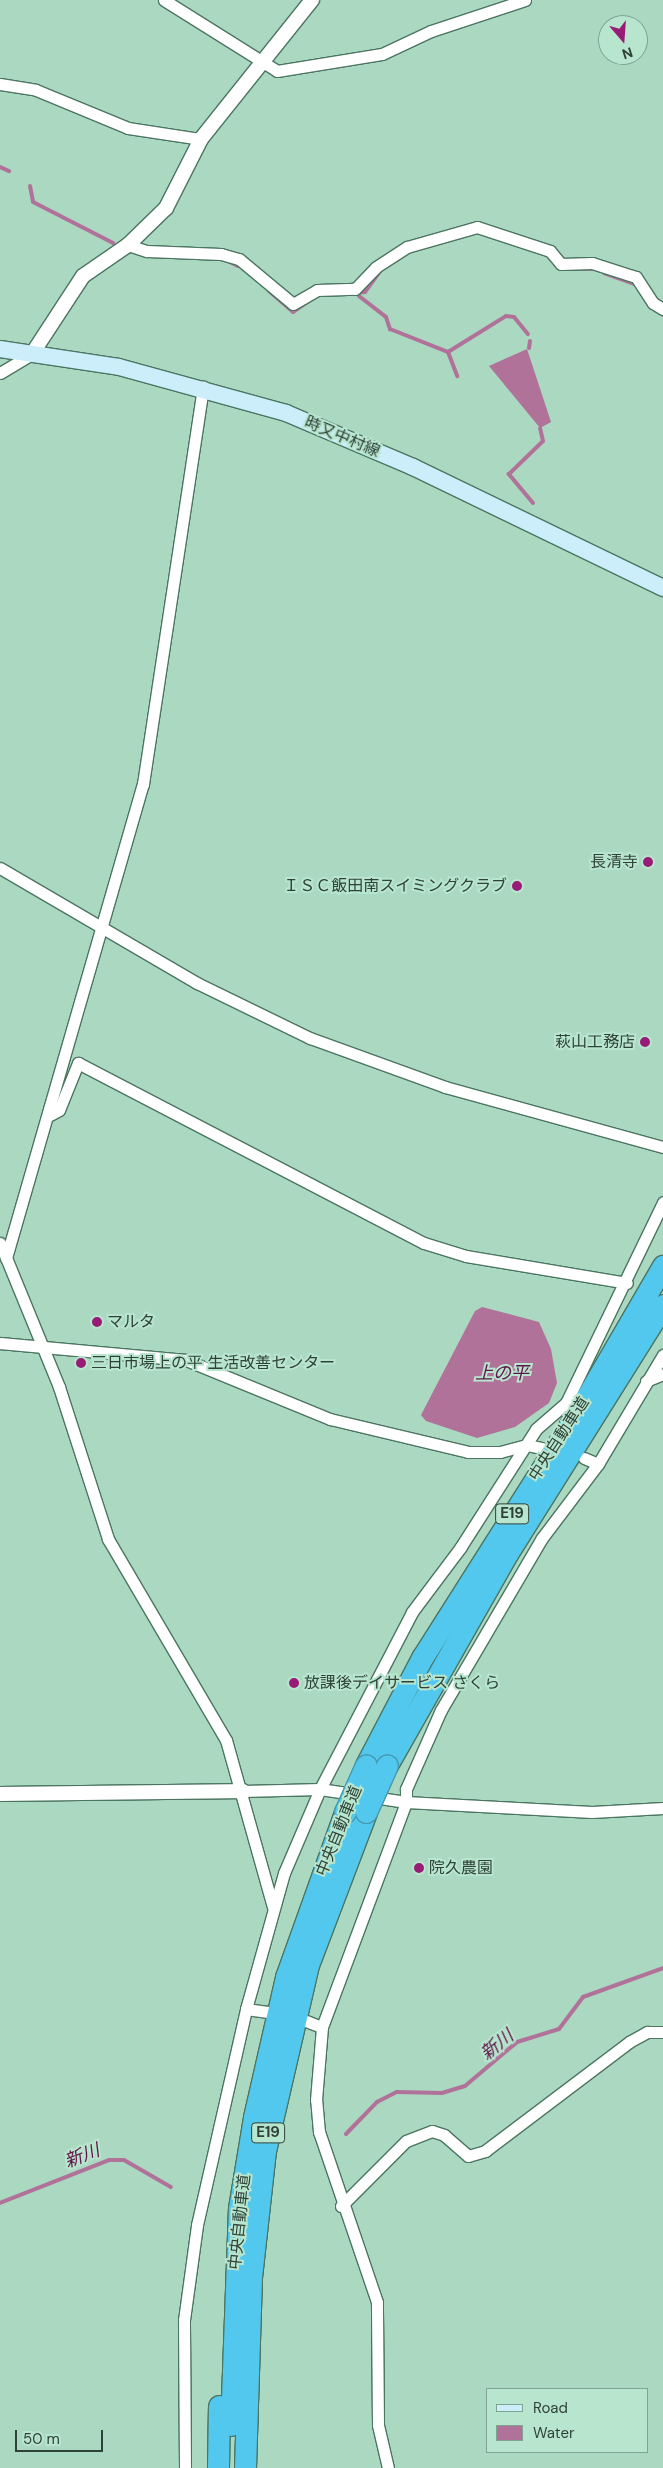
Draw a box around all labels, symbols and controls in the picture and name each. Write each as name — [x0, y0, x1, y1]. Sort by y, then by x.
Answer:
north arrow — [598, 15, 648, 65]
text: N — [620, 43, 635, 63]
street label: 時又中村線 — [301, 413, 383, 461]
place label: 長清寺 — [590, 852, 638, 872]
marker: 長清寺 — [642, 856, 654, 868]
place label: ＩＳＣ飯田南スイミングクラブ — [283, 876, 507, 896]
marker: ＩＳＣ飯田南スイミングクラブ — [511, 880, 523, 892]
place label: 萩山工務店 — [555, 1032, 635, 1052]
marker: 萩山工務店 — [639, 1036, 651, 1048]
place label: マルタ — [107, 1312, 155, 1332]
marker: マルタ — [91, 1316, 103, 1328]
place label: 三日市場上の平 生活改善センター — [91, 1353, 335, 1373]
marker: 三日市場上の平 生活改善センター — [75, 1357, 87, 1369]
water label: 上の平 — [475, 1362, 529, 1384]
street label: 中央自動車道 — [525, 1394, 593, 1484]
road number: E19 — [494, 1502, 530, 1526]
place label: 放課後デイサービス さくら — [304, 1673, 500, 1693]
marker: 放課後デイサービス さくら — [288, 1677, 300, 1689]
street label: 中央自動車道 — [312, 1783, 366, 1879]
place label: 院久農園 — [429, 1858, 493, 1878]
marker: 院久農園 — [413, 1862, 425, 1874]
water label: 新川 — [476, 2025, 518, 2065]
road number: E19 — [250, 2120, 286, 2146]
water label: 新川 — [61, 2139, 103, 2173]
street label: 中央自動車道 — [225, 2173, 255, 2271]
legend — [486, 2388, 648, 2453]
text: Road — [533, 2398, 568, 2418]
scale bar — [18, 2420, 105, 2452]
text: Water — [533, 2423, 574, 2443]
text: 50 m — [23, 2429, 60, 2449]

